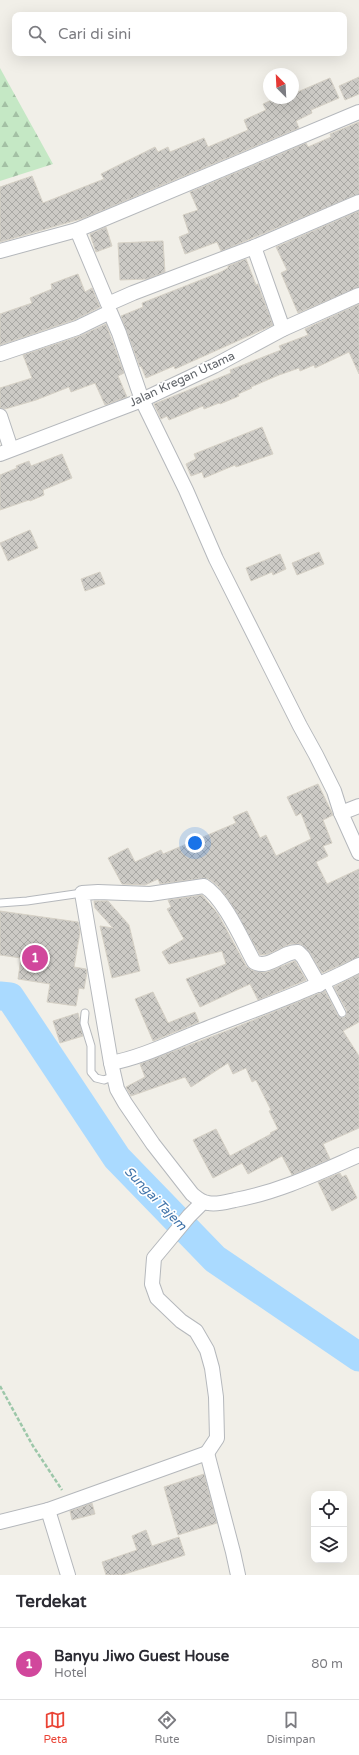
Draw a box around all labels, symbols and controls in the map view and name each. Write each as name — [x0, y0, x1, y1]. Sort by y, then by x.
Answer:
search box — [12, 12, 347, 56]
icon: search — [26, 23, 48, 45]
text: Cari di sini — [58, 25, 131, 43]
north arrow — [263, 68, 299, 104]
street label: Jalan Kregan Utama — [127, 348, 237, 410]
your location — [185, 833, 205, 853]
pin: 1 — [22, 943, 48, 973]
water label: Sungai Tajem — [121, 1163, 190, 1235]
map controls — [311, 1491, 347, 1563]
button: locate — [311, 1491, 347, 1527]
button: layers — [311, 1527, 347, 1563]
text: Terdekat — [16, 1591, 86, 1612]
text: Banyu Jiwo Guest House — [54, 1647, 229, 1665]
text: 1 — [25, 1656, 33, 1672]
text: 80 m — [311, 1656, 343, 1672]
text: Hotel — [54, 1665, 87, 1681]
tab: Peta — [44, 1709, 67, 1746]
tab: Rute — [155, 1709, 179, 1746]
tab: Disimpan — [267, 1709, 315, 1746]

